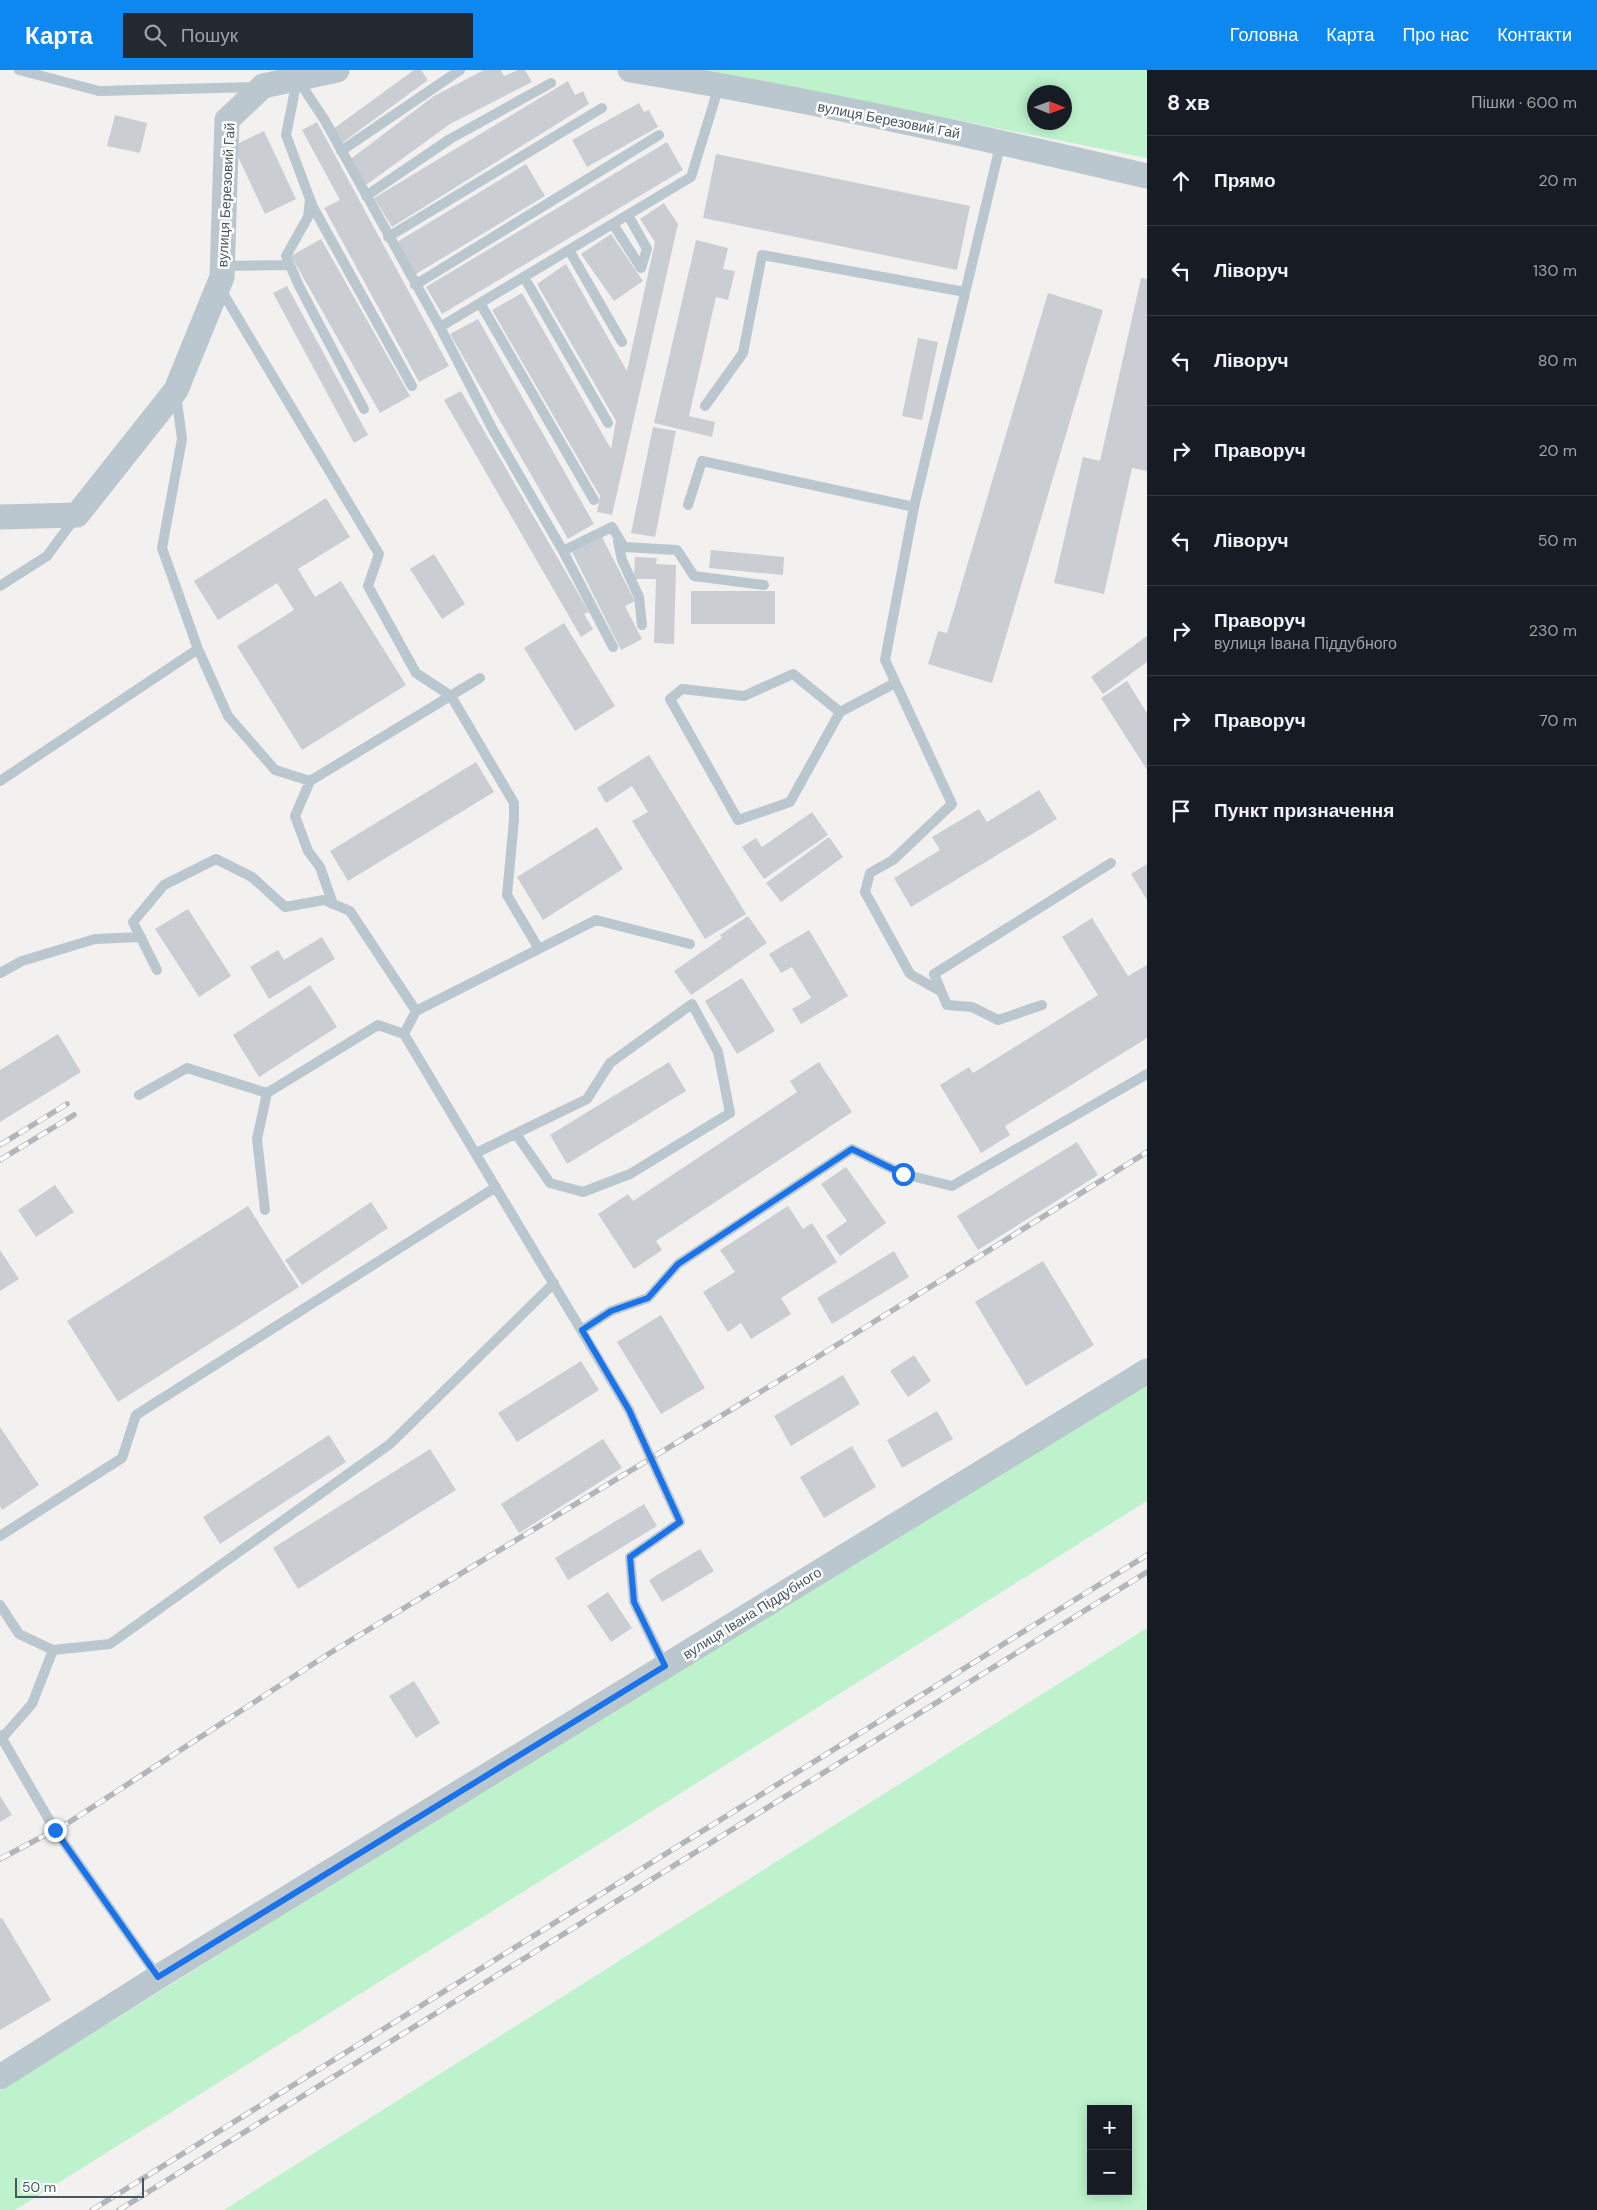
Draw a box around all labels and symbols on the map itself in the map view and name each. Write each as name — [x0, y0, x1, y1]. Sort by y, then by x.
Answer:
north arrow — [1027, 85, 1072, 130]
street label: вулиця Березовий Гай — [816, 97, 962, 143]
street label: вулиця Березовий Гай — [213, 122, 239, 268]
route start — [892, 1163, 915, 1186]
street label: вулиця Івана Піддубного — [679, 1563, 825, 1663]
route end — [44, 1819, 67, 1842]
scale bar — [15, 2175, 144, 2198]

